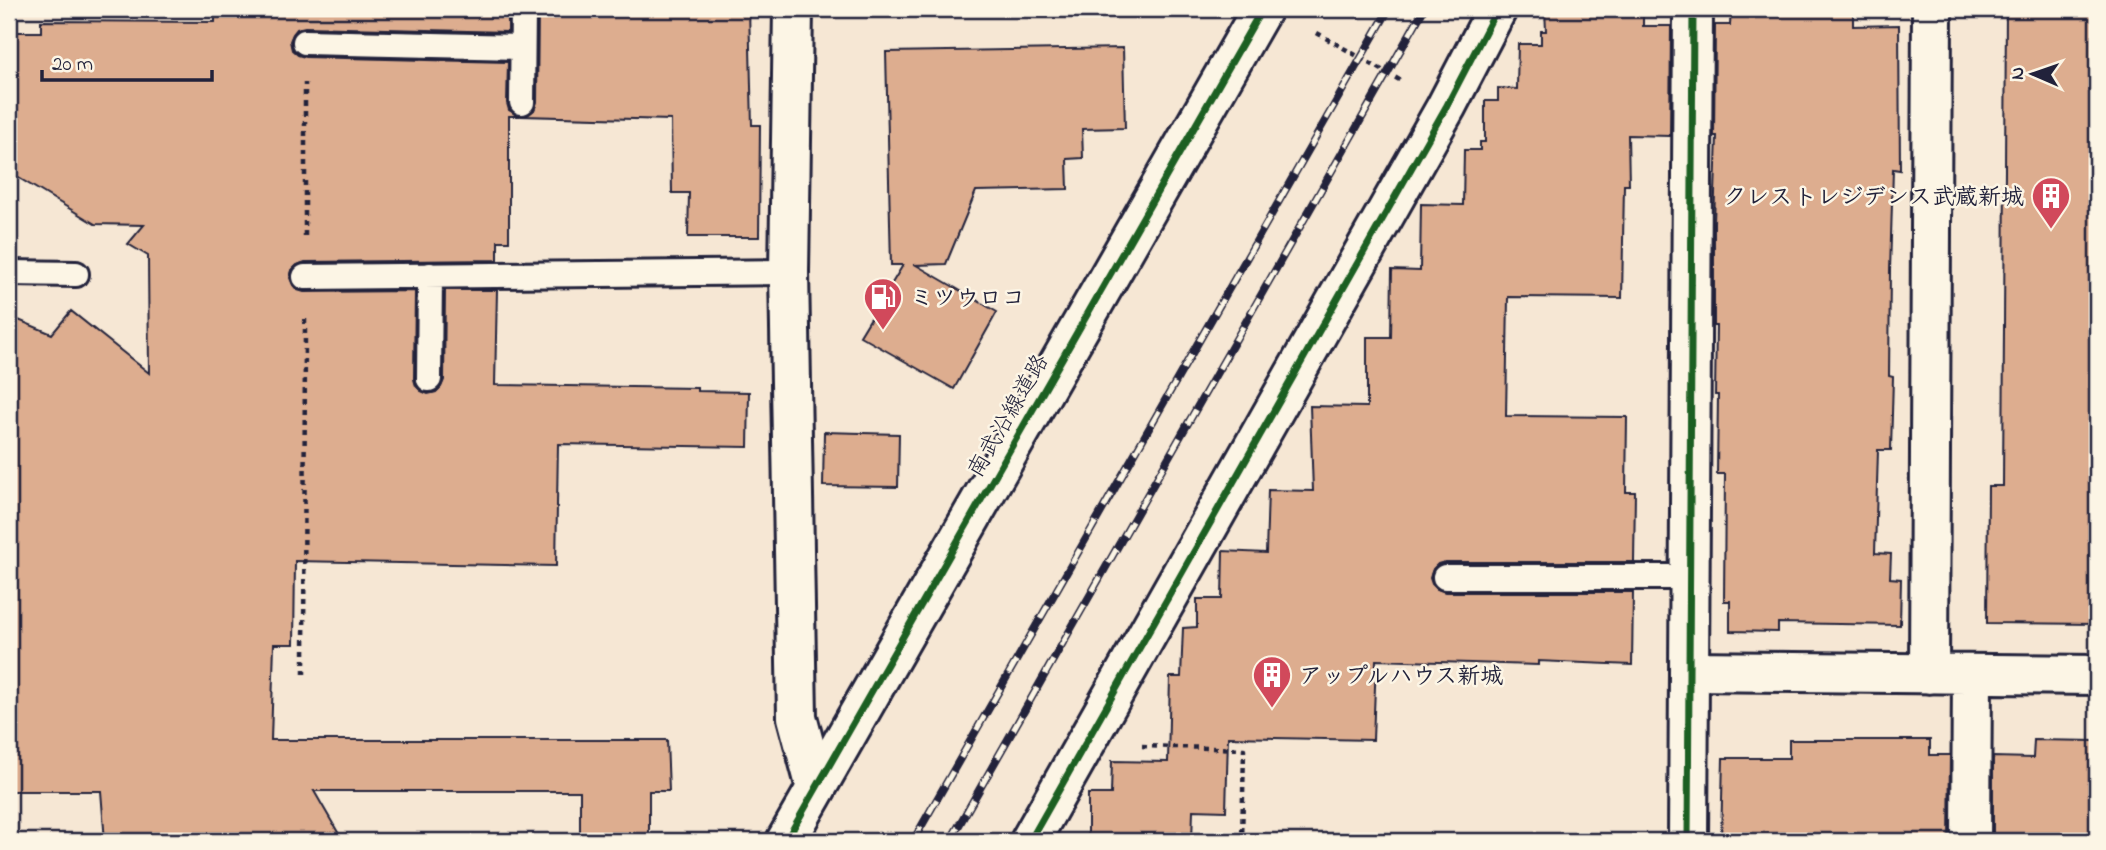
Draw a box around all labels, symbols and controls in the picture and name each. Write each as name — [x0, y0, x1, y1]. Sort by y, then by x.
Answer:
scale bar — [42, 38, 212, 82]
north arrow — [1997, 38, 2068, 108]
text: 20 m — [52, 50, 93, 80]
text: N — [2005, 66, 2032, 80]
building icon: クレストレジデンス武蔵新城 — [2030, 175, 2072, 230]
place label: クレストレジデンス武蔵新城 — [1723, 182, 2024, 215]
fuel station icon: ミツウロコ — [862, 276, 904, 331]
place label: ミツウロコ — [910, 283, 1025, 316]
street label: 南武沿線道路 — [960, 348, 1058, 484]
building icon: アップルハウス新城 — [1251, 654, 1293, 709]
place label: アップルハウス新城 — [1299, 661, 1503, 694]

